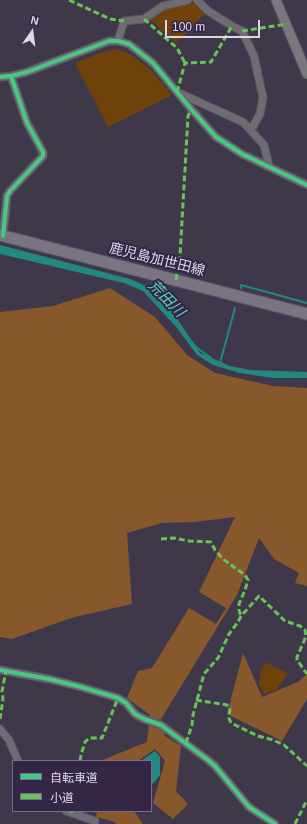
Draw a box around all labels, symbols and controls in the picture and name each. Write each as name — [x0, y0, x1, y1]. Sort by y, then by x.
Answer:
north arrow — [12, 12, 52, 52]
scale bar — [167, 12, 262, 38]
text: N — [30, 14, 40, 27]
text: 100 m — [172, 20, 205, 34]
street label: 鹿児島加世田線 — [107, 240, 207, 280]
water label: 荒田川 — [144, 277, 188, 321]
legend — [12, 760, 152, 812]
text: 自転車道 — [50, 771, 98, 785]
text: 小道 — [50, 791, 74, 805]

